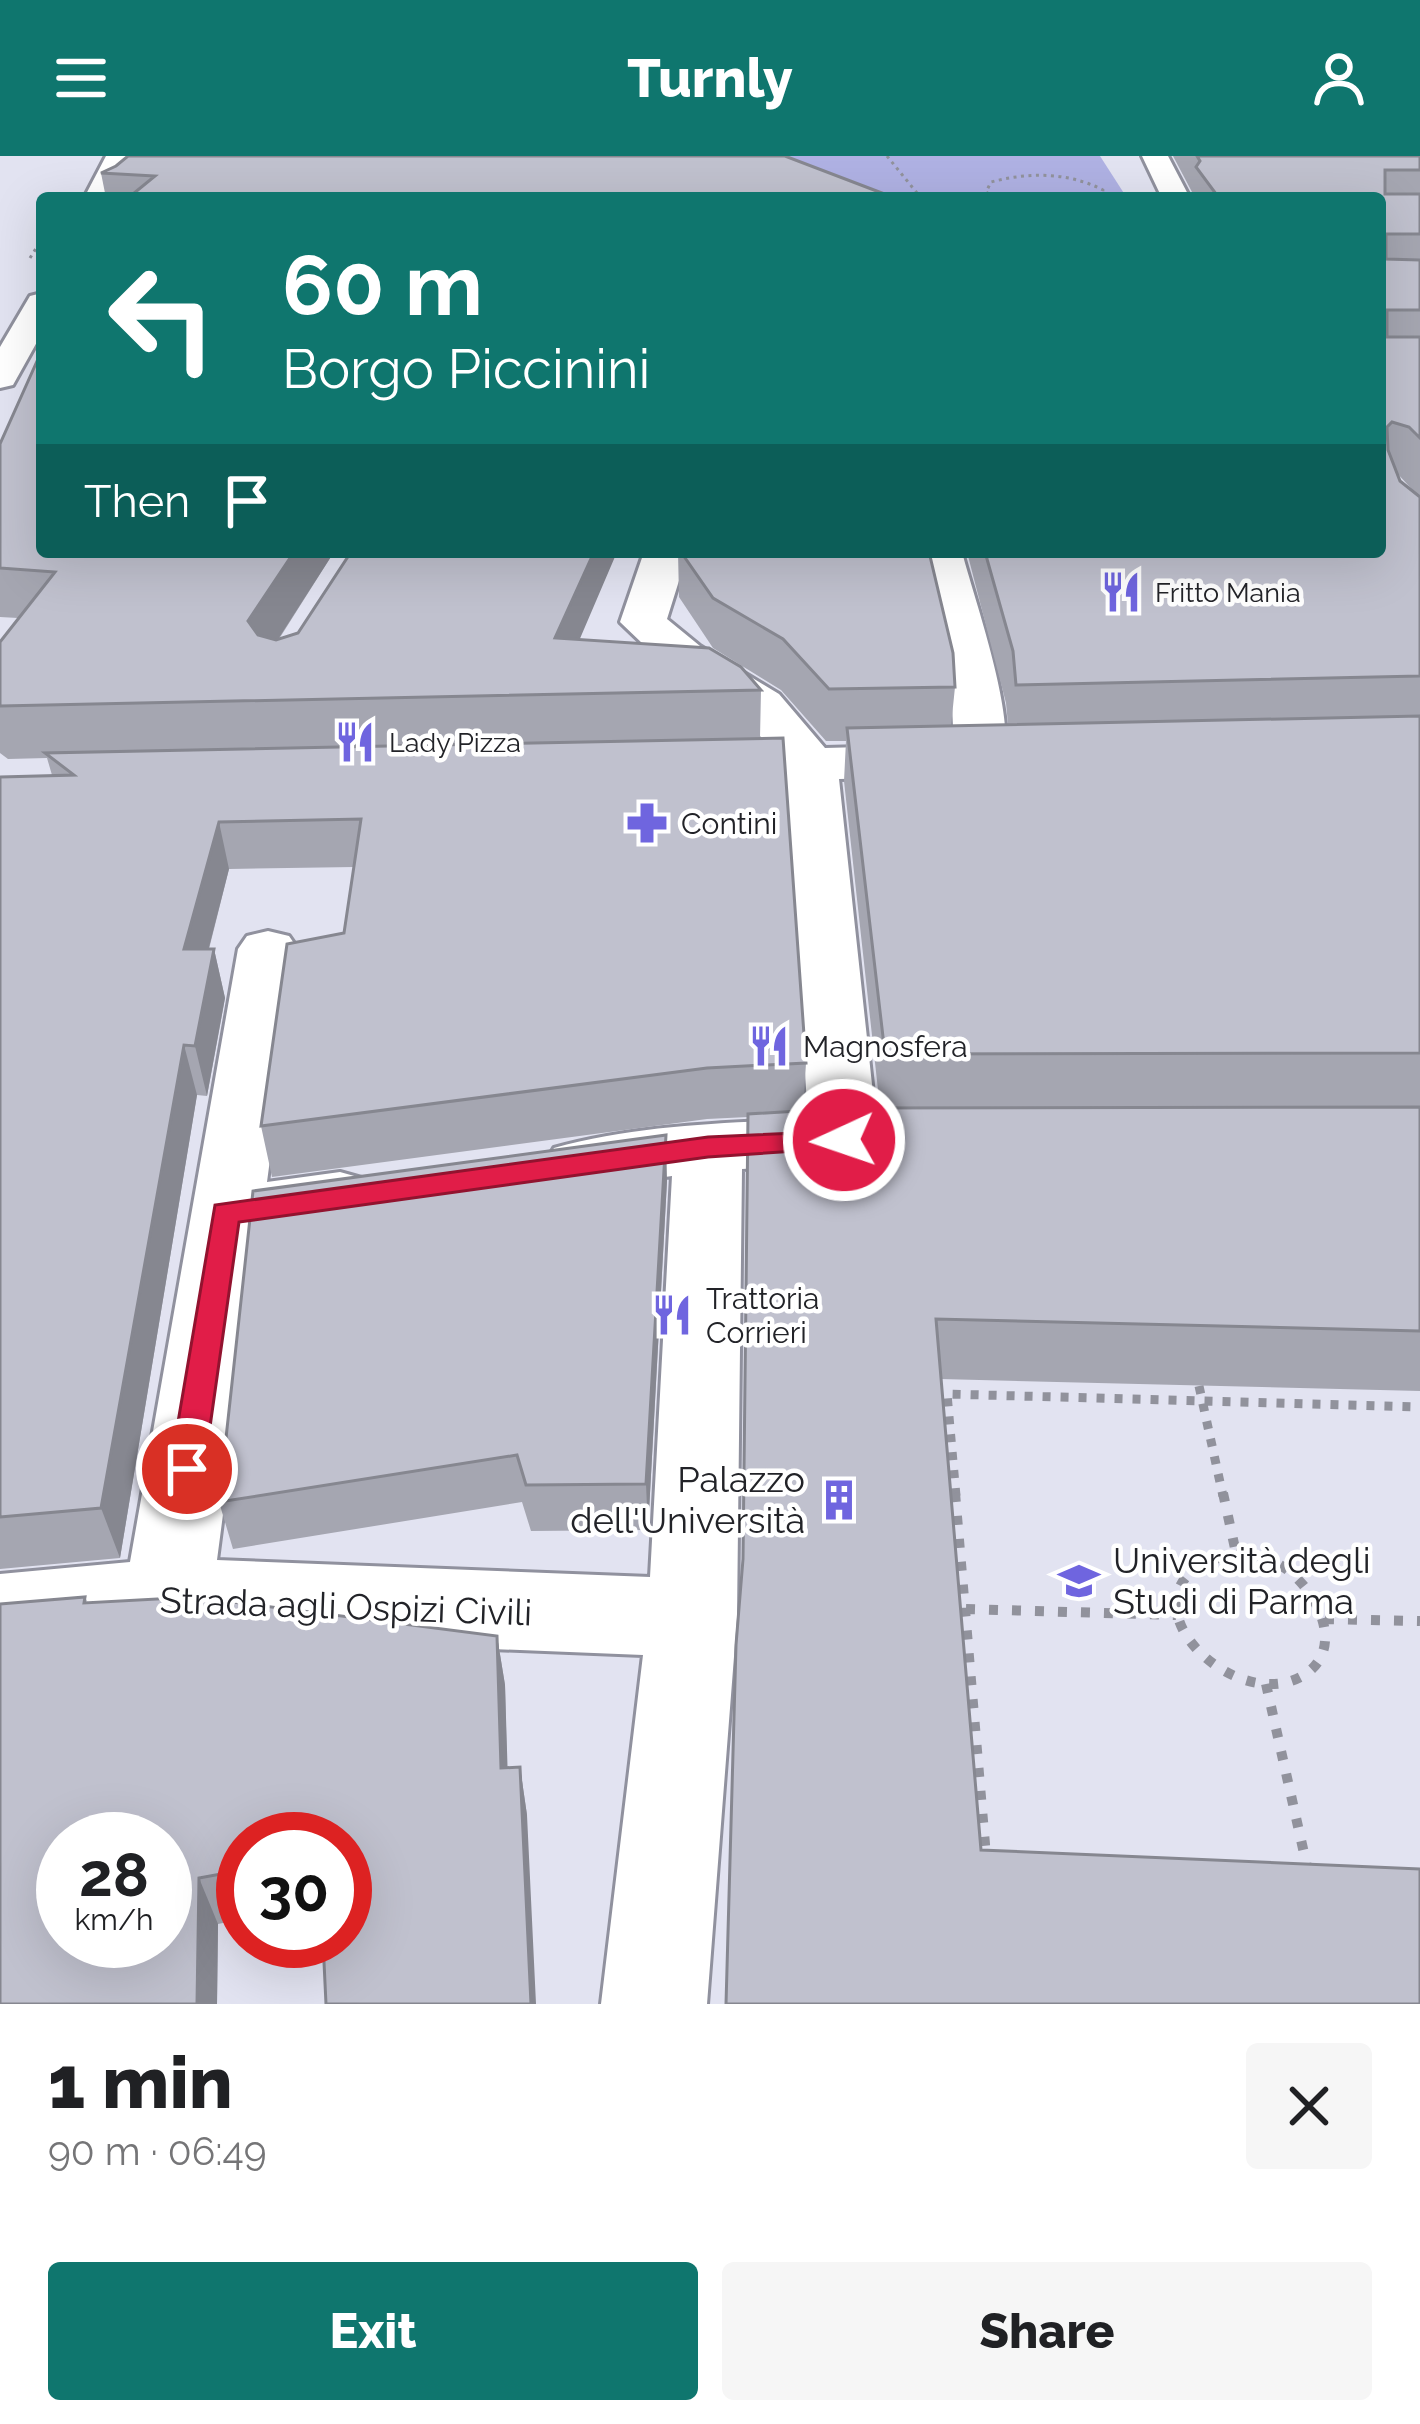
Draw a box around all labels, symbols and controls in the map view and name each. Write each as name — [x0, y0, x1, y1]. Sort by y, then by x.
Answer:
icon: menu — [48, 45, 114, 111]
icon: person — [1306, 45, 1372, 111]
text: Turnly — [627, 46, 793, 110]
text: 60 m — [282, 236, 483, 335]
icon: left — [84, 240, 240, 396]
text: Borgo Piccinini — [282, 337, 650, 401]
icon: arrive — [214, 468, 280, 534]
text: Then — [84, 475, 190, 528]
restaurant icon: Fritto Mania — [1098, 569, 1144, 615]
place label: Fritto Mania — [1155, 577, 1301, 608]
restaurant icon: Lady Pizza — [332, 719, 378, 765]
place label: Lady Pizza — [389, 727, 521, 758]
pharmacy icon: Contini — [624, 800, 670, 846]
place label: Contini — [681, 806, 777, 841]
restaurant icon: Magnosfera — [746, 1023, 792, 1069]
place label: Magnosfera — [803, 1029, 968, 1064]
position arrow — [781, 1077, 907, 1203]
place label: Trattoria Corrieri — [706, 1281, 819, 1350]
restaurant icon: Trattoria Corrieri — [649, 1292, 695, 1338]
pin — [136, 1418, 238, 1520]
icon: arrive — [154, 1436, 220, 1502]
place label: Palazzo dell'Università — [570, 1458, 805, 1541]
building icon: Palazzo dell'Università — [816, 1477, 862, 1523]
place label: Università degli Studi di Parma — [1113, 1539, 1371, 1622]
school or university icon: Università degli Studi di Parma — [1056, 1558, 1102, 1604]
street label: Strada agli Ospizi Civili — [159, 1579, 533, 1633]
speed limit sign: 30 — [216, 1812, 372, 1968]
text: 28 — [79, 1840, 149, 1910]
text: km/h — [74, 1902, 154, 1937]
text: 1 min — [48, 2040, 233, 2125]
button: close — [1246, 2043, 1372, 2169]
text: 90 m · 06:49 — [48, 2128, 267, 2174]
button: Exit — [48, 2262, 698, 2400]
button: Share — [722, 2262, 1372, 2400]

